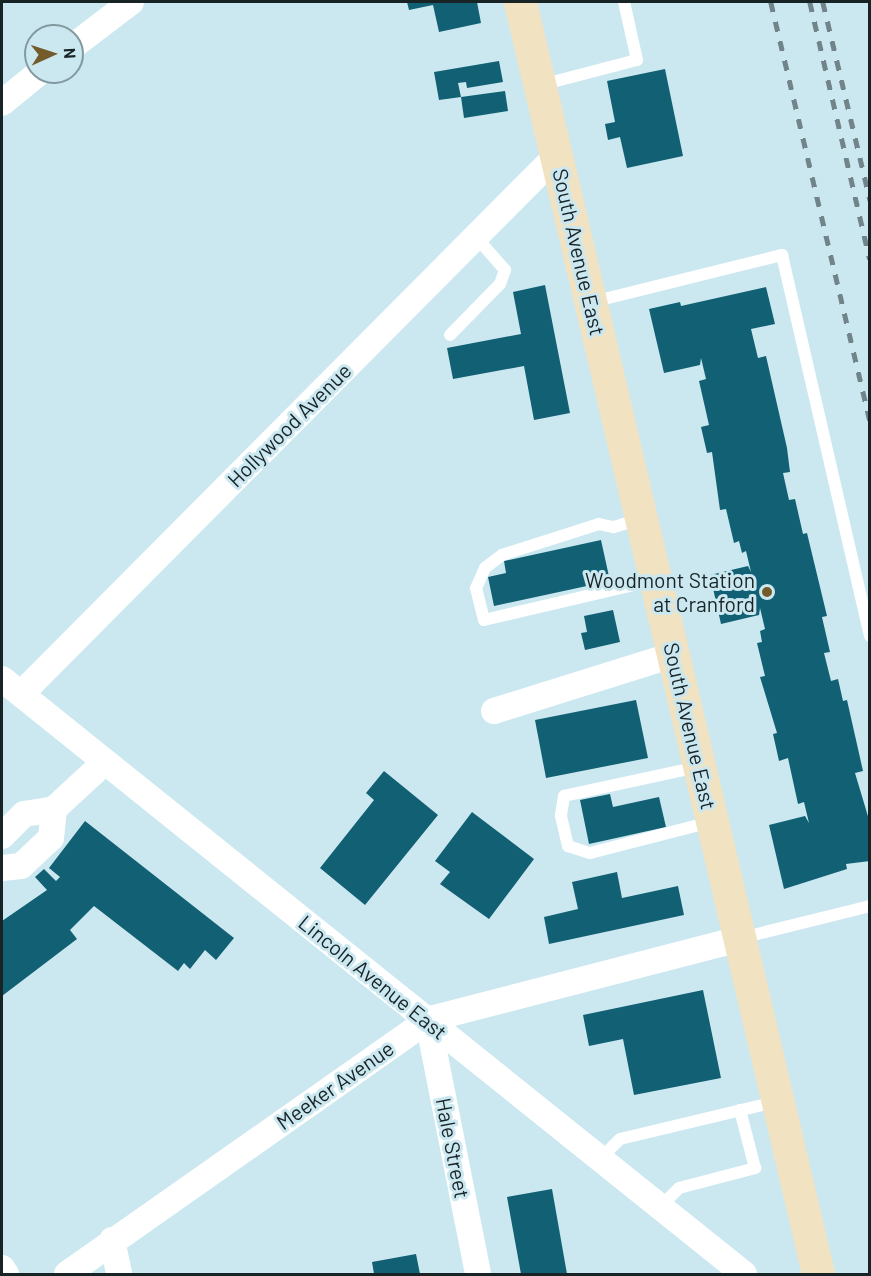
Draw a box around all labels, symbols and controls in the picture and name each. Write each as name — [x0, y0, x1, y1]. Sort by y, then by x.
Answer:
north arrow — [24, 24, 84, 84]
text: N — [61, 47, 80, 59]
street label: South Avenue East — [548, 166, 610, 338]
street label: Hollywood Avenue — [222, 358, 356, 492]
place label: Woodmont Station at Cranford — [585, 567, 755, 617]
marker: Woodmont Station at Cranford — [760, 585, 774, 599]
street label: South Avenue East — [659, 640, 721, 812]
street label: Lincoln Avenue East — [294, 910, 452, 1044]
street label: Meeker Avenue — [272, 1035, 398, 1135]
street label: Hale Street — [431, 1096, 475, 1200]

